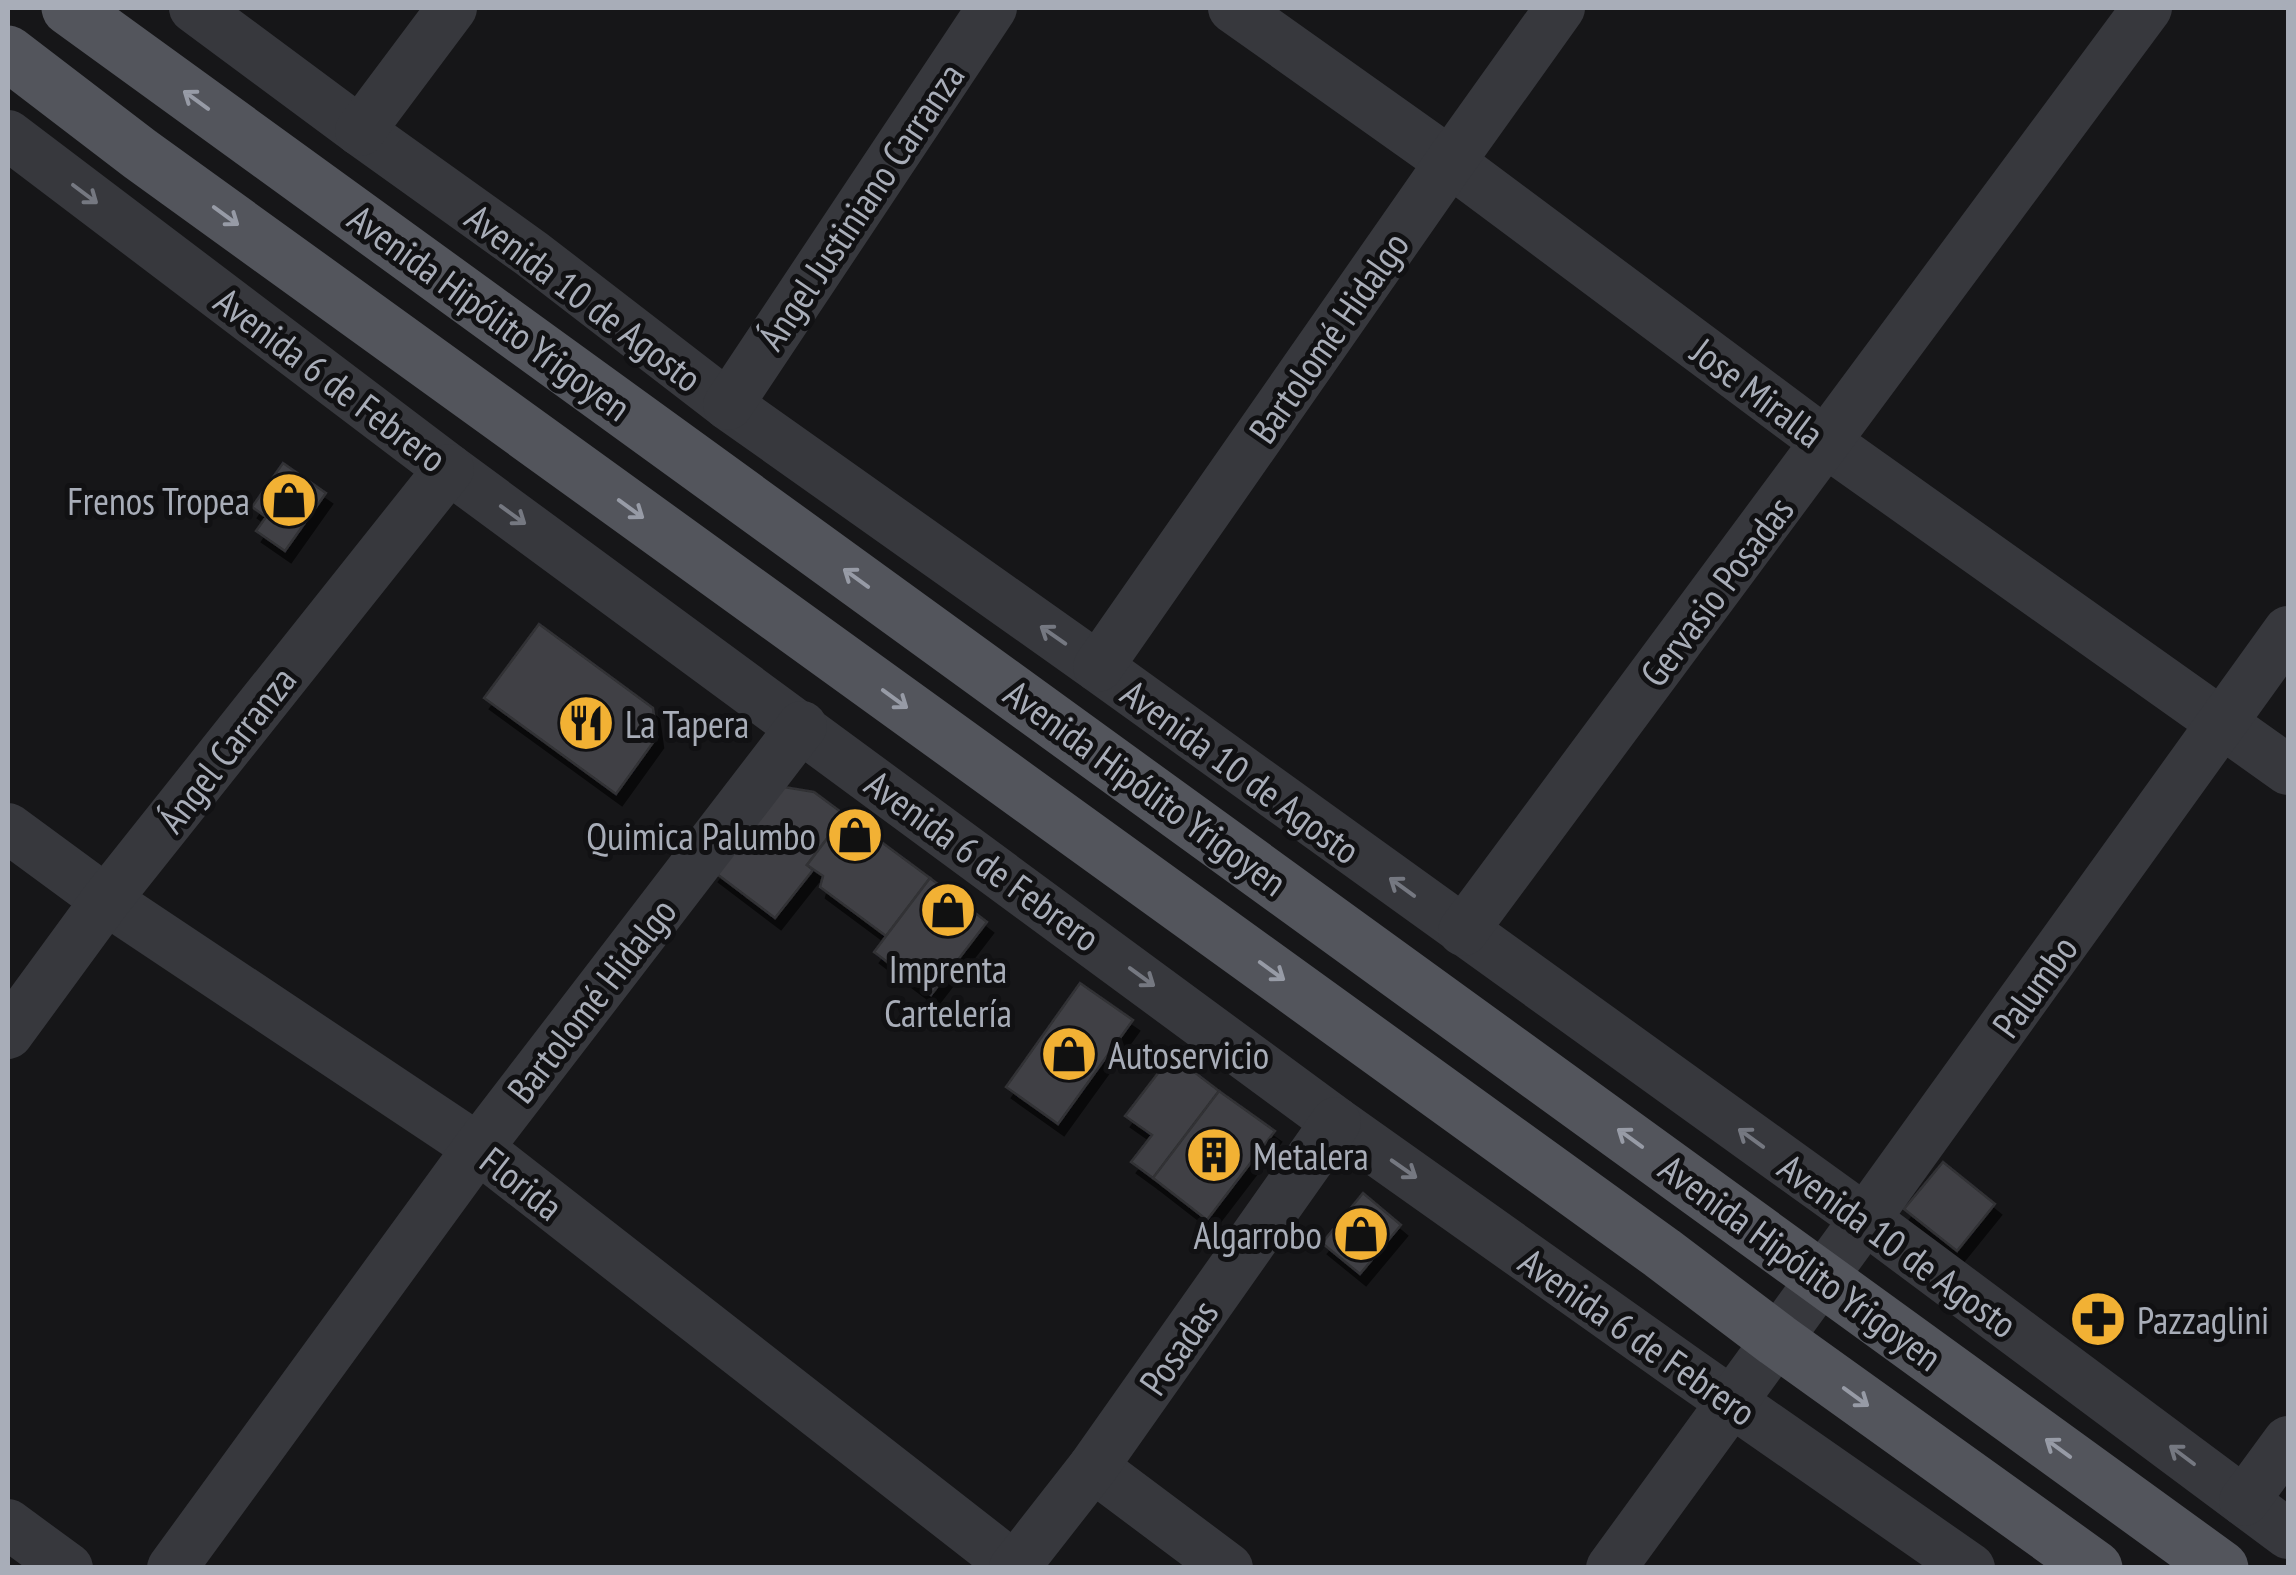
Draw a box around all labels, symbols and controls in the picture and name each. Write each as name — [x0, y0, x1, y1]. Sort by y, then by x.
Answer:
street label: Ángel Justiniano Carranza — [746, 53, 974, 359]
one-way arrow — [183, 89, 211, 110]
one-way arrow — [71, 184, 98, 205]
street label: Avenida 10 de Agosto — [456, 192, 712, 402]
street label: Avenida Hipólito Yrigoyen — [339, 193, 641, 431]
one-way arrow — [211, 205, 239, 226]
street label: Bartolomé Hidalgo — [1237, 222, 1419, 452]
street label: Avenida 6 de Febrero — [205, 276, 457, 482]
street label: Jose Miralla — [1681, 326, 1834, 458]
shop icon: Frenos Tropea — [259, 470, 319, 530]
place label: Frenos Tropea — [67, 476, 250, 525]
street label: Gervasio Posadas — [1629, 486, 1803, 696]
one-way arrow — [617, 498, 644, 519]
one-way arrow — [499, 505, 526, 526]
one-way arrow — [843, 567, 871, 588]
one-way arrow — [1040, 625, 1067, 646]
street label: Ángel Carranza — [146, 656, 306, 842]
street label: Avenida Hipólito Yrigoyen — [995, 668, 1297, 906]
street label: Avenida 10 de Agosto — [1112, 668, 1370, 874]
one-way arrow — [880, 688, 908, 709]
restaurant icon: La Tapera — [556, 693, 616, 753]
place label: La Tapera — [625, 699, 749, 748]
street label: Avenida 6 de Febrero — [856, 758, 1110, 962]
shop icon: Quimica Palumbo — [825, 805, 885, 865]
place label: Quimica Palumbo — [586, 811, 816, 860]
one-way arrow — [1389, 877, 1416, 898]
shop icon: Imprenta Cartelería — [918, 880, 978, 940]
street label: Bartolomé Hidalgo — [496, 888, 686, 1112]
street label: Palumbo — [1981, 925, 2087, 1047]
place label: Imprenta Cartelería — [884, 944, 1012, 1037]
one-way arrow — [1257, 960, 1285, 981]
one-way arrow — [1128, 967, 1155, 988]
shop icon: Autoservicio — [1039, 1024, 1099, 1084]
place label: Autoservicio — [1108, 1030, 1269, 1079]
building icon: Metalera — [1184, 1125, 1244, 1185]
one-way arrow — [1738, 1127, 1765, 1148]
one-way arrow — [1617, 1128, 1644, 1149]
place label: Metalera — [1253, 1131, 1369, 1180]
street label: Florida — [471, 1136, 573, 1230]
street label: Avenida 10 de Agosto — [1769, 1142, 2027, 1348]
street label: Avenida Hipólito Yrigoyen — [1650, 1143, 1952, 1381]
one-way arrow — [1390, 1159, 1417, 1180]
shop icon: Algarrobo — [1331, 1204, 1391, 1264]
place label: Algarrobo — [1193, 1210, 1322, 1259]
street label: Avenida 6 de Febrero — [1510, 1236, 1766, 1436]
pharmacy icon: Pazzaglini — [2068, 1289, 2128, 1349]
street label: Posadas — [1128, 1290, 1228, 1404]
place label: Pazzaglini — [2137, 1295, 2269, 1344]
one-way arrow — [1842, 1386, 1870, 1407]
one-way arrow — [2044, 1438, 2072, 1459]
one-way arrow — [2169, 1444, 2196, 1465]

